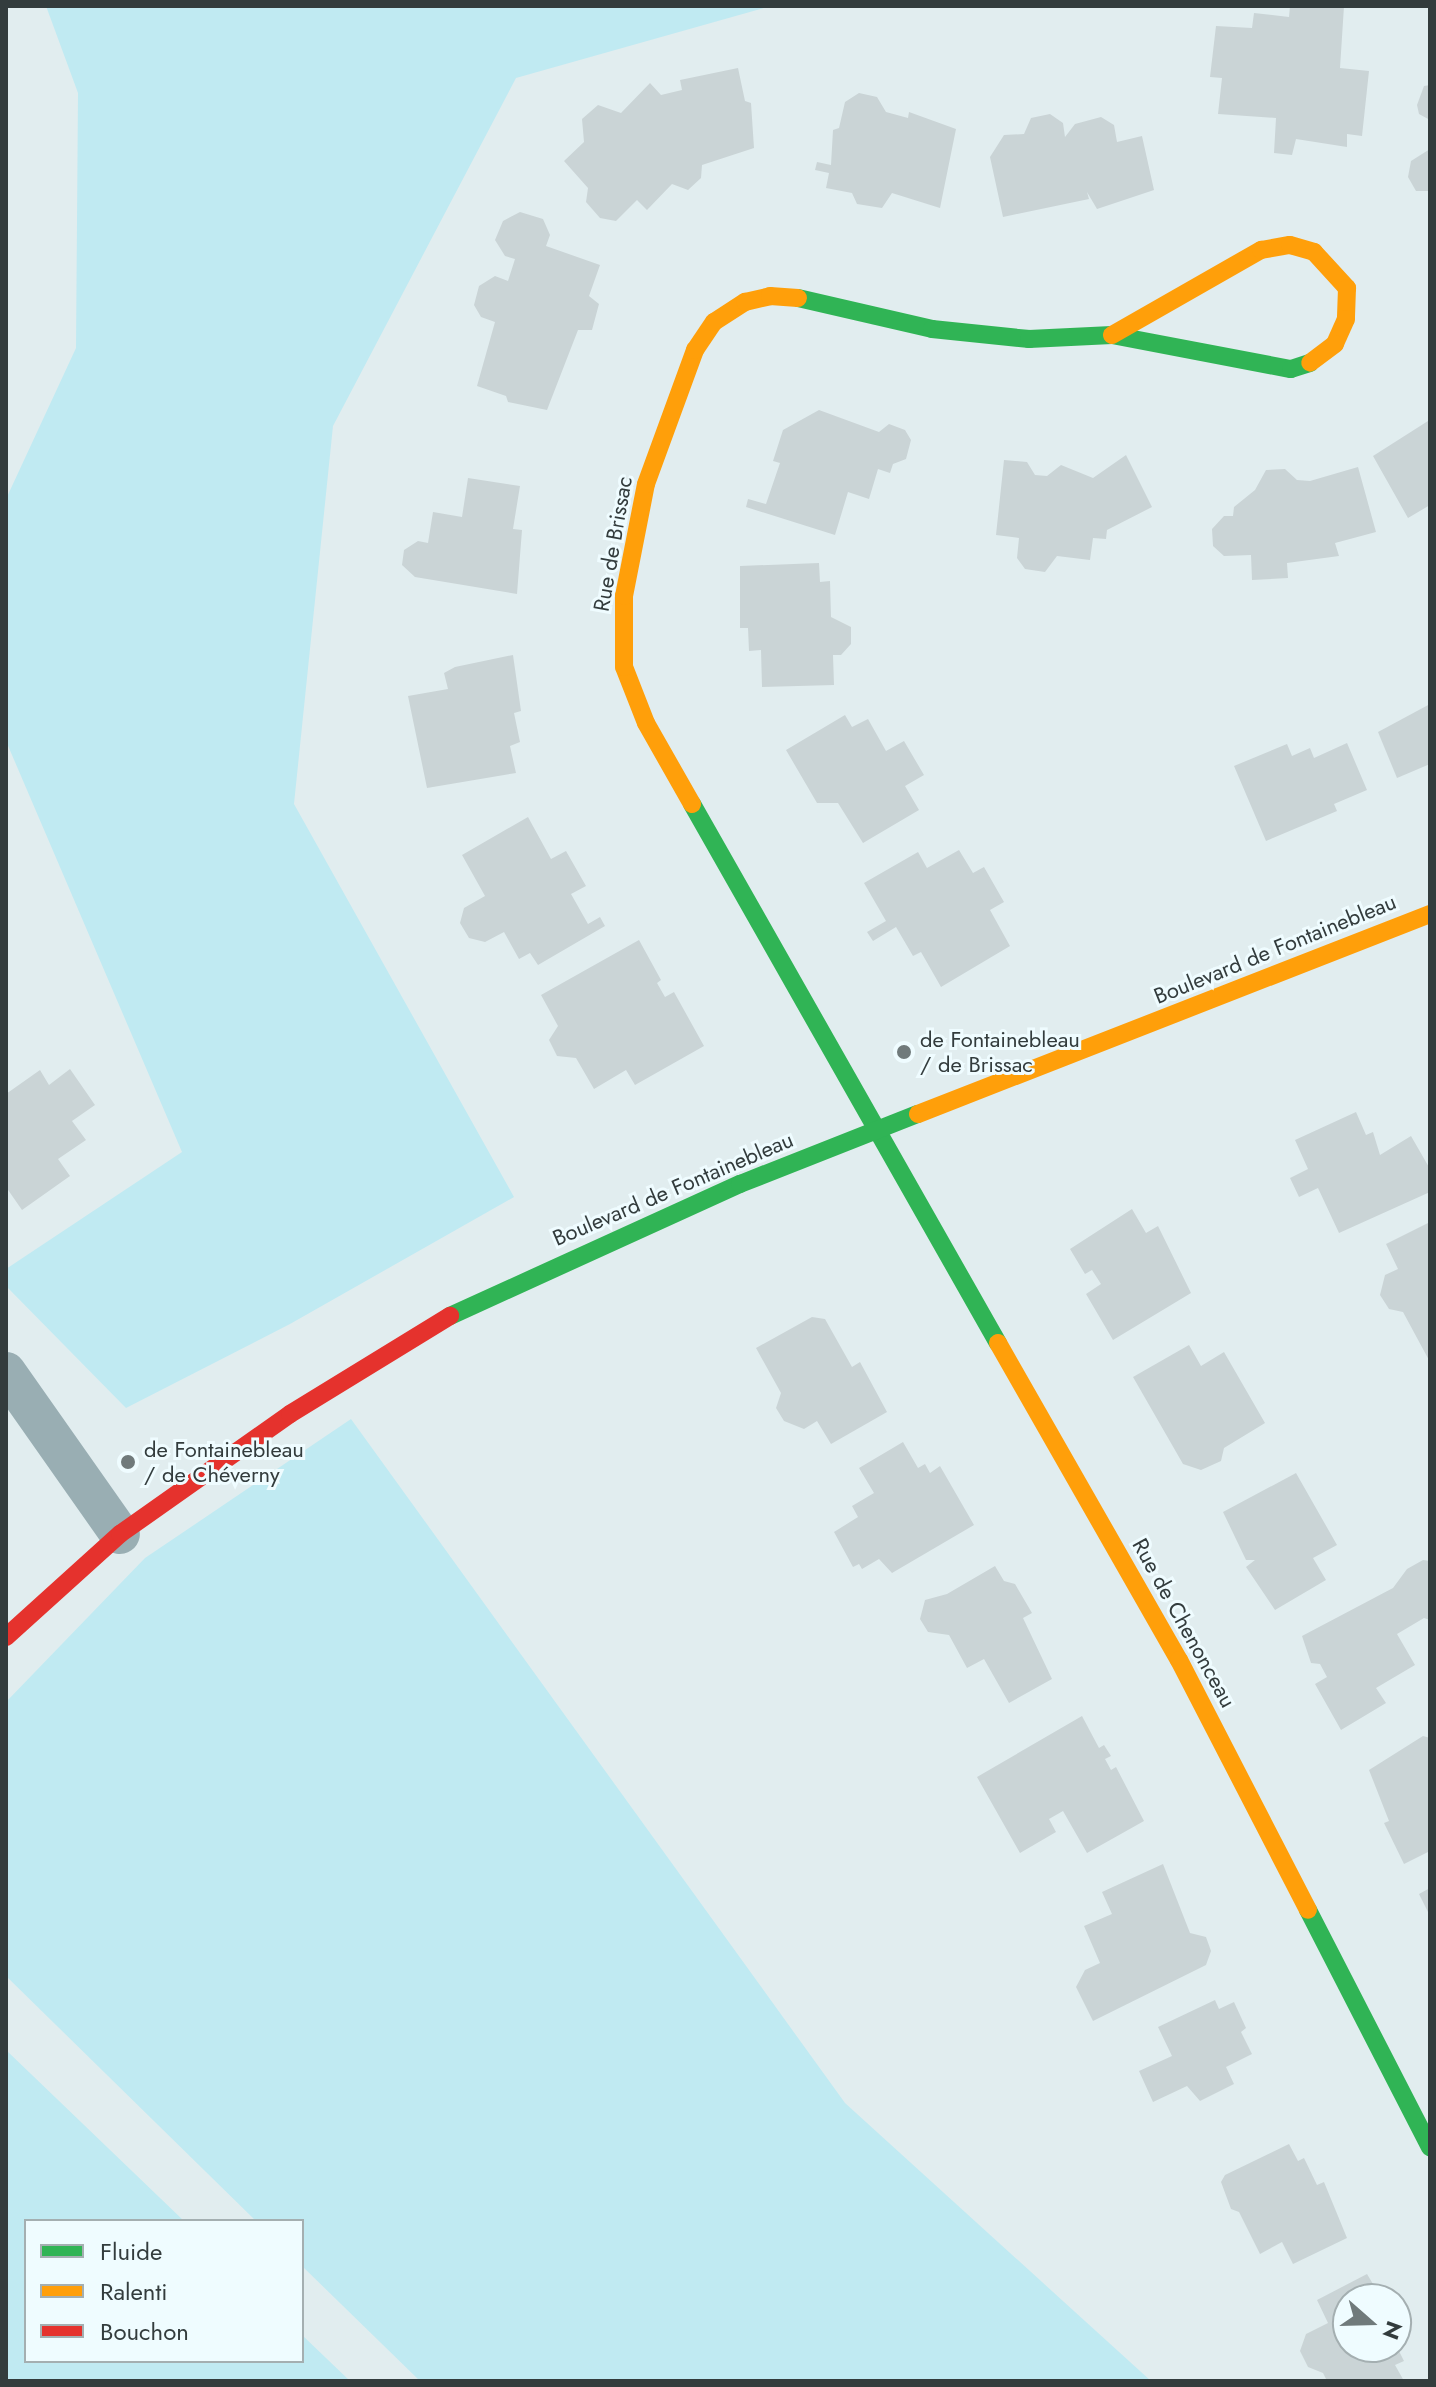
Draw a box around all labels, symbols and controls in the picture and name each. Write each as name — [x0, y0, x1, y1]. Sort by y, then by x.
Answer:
street label: Rue de Brissac — [588, 474, 638, 614]
street label: Boulevard de Fontainebleau — [1150, 888, 1400, 1010]
place label: de Fontainebleau / de Brissac — [920, 1026, 1080, 1078]
marker: de Fontainebleau / de Brissac — [895, 1043, 913, 1061]
street label: Boulevard de Fontainebleau — [549, 1126, 797, 1252]
place label: de Fontainebleau / de Chéverny — [144, 1436, 304, 1488]
marker: de Fontainebleau / de Chéverny — [119, 1453, 137, 1471]
street label: Rue de Chenonceau — [1127, 1534, 1241, 1712]
legend — [24, 2219, 304, 2363]
text: Fluide — [100, 2234, 162, 2269]
text: Ralenti — [100, 2274, 167, 2309]
north arrow — [1332, 2283, 1412, 2363]
text: Bouchon — [100, 2314, 189, 2349]
text: N — [1375, 2317, 1411, 2344]

